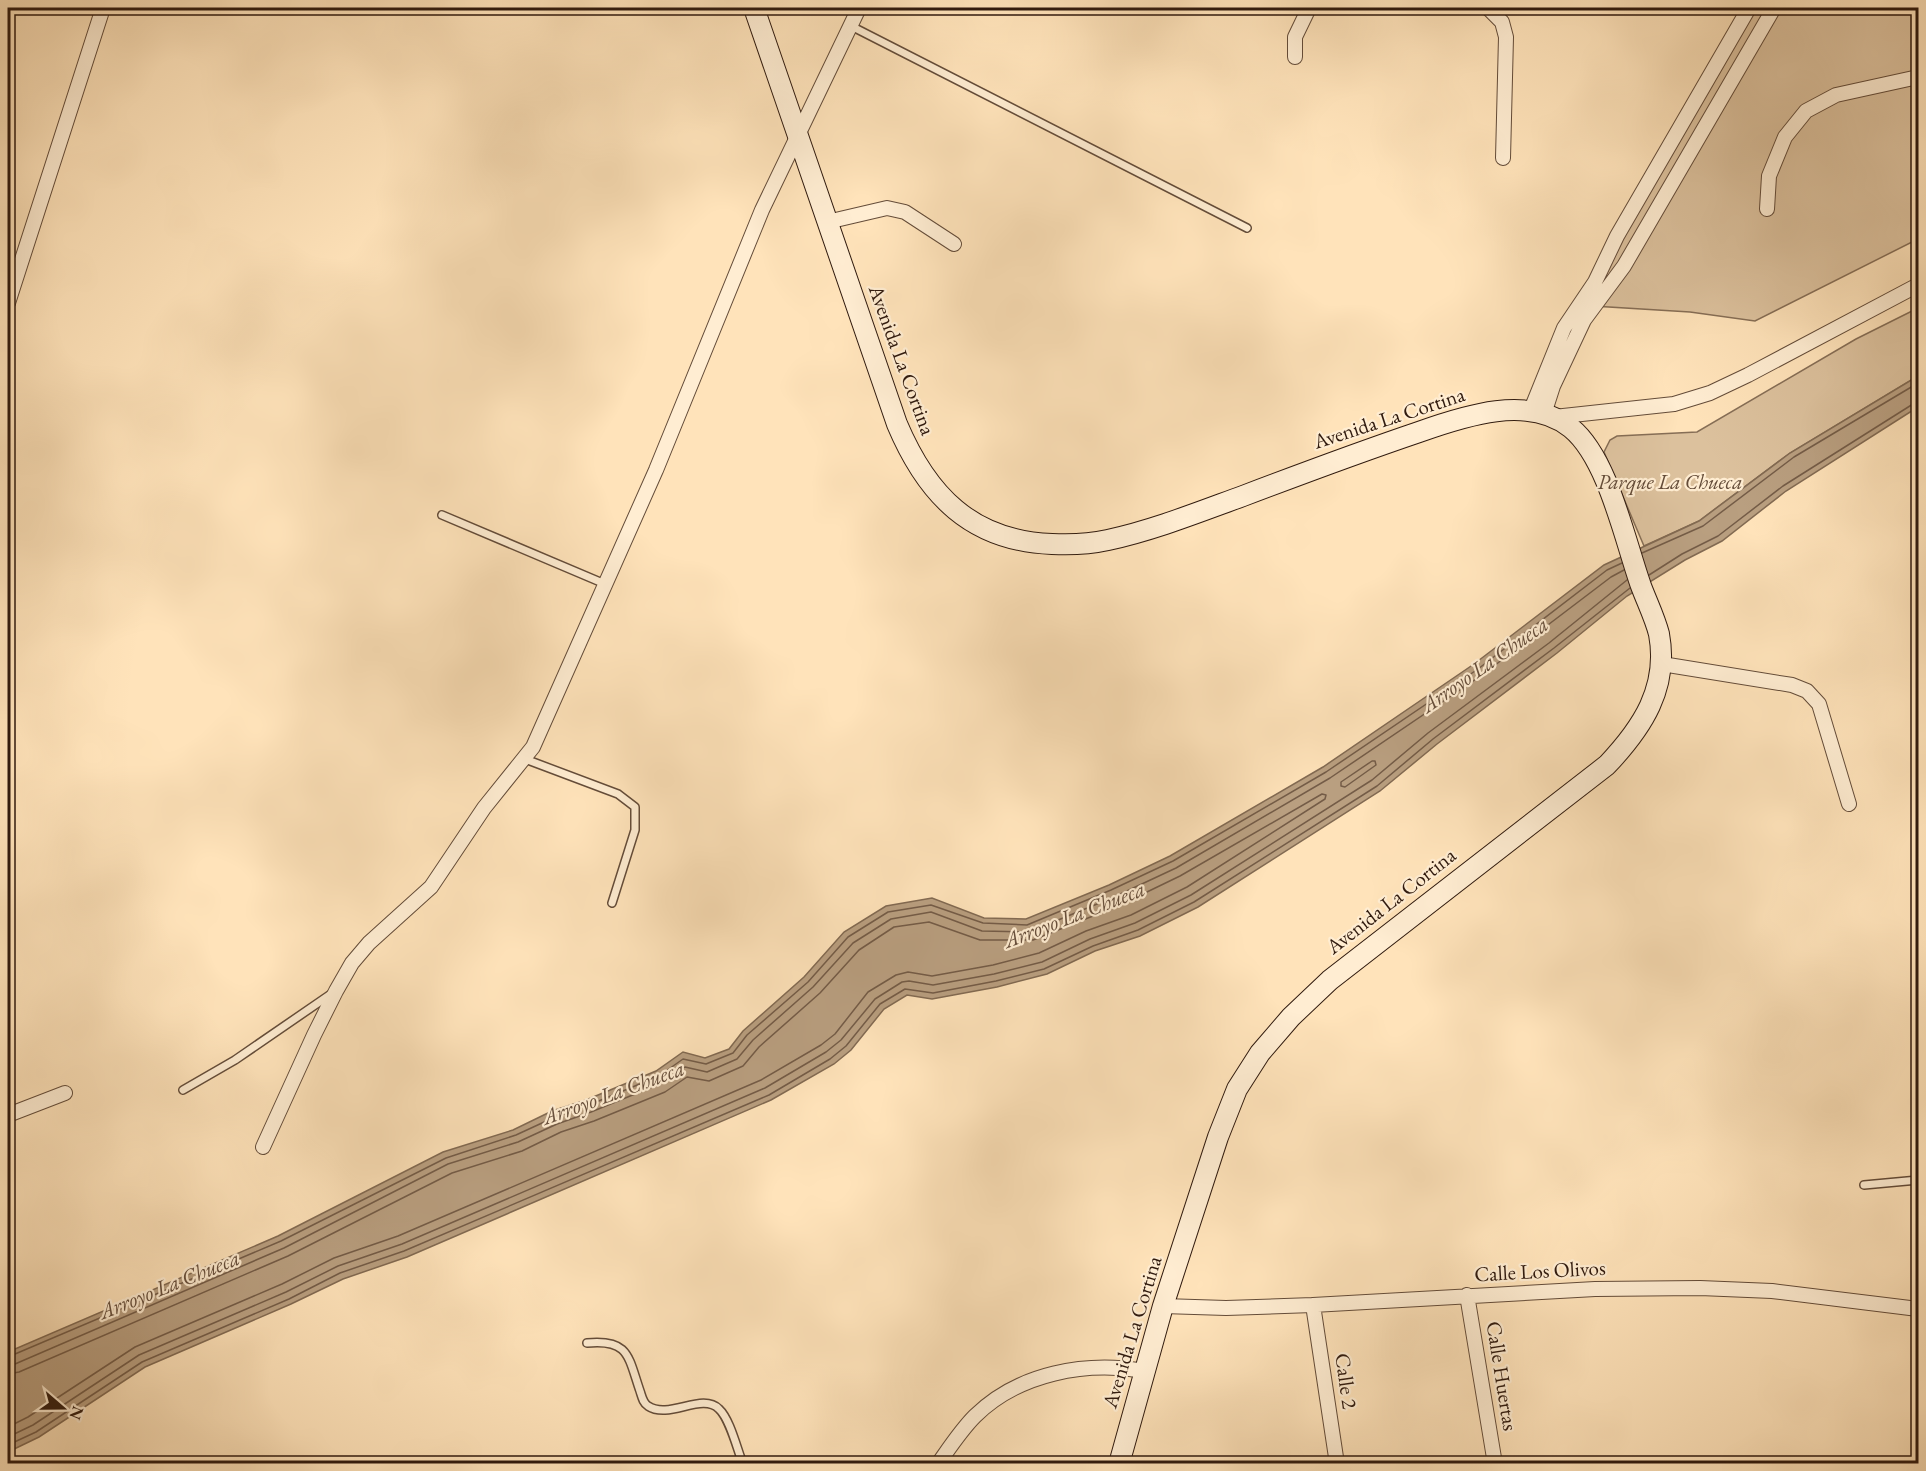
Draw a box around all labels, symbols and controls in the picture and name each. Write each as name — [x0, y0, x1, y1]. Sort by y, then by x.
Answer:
street label: Avenida La Cortina — [862, 280, 942, 439]
street label: Avenida La Cortina — [1309, 380, 1469, 455]
park label: Parque La Chueca — [1598, 468, 1742, 496]
water label: Arroyo La Chueca — [1413, 610, 1554, 720]
street label: Avenida La Cortina — [1319, 841, 1462, 960]
water label: Arroyo La Chueca — [997, 874, 1149, 955]
water label: Arroyo La Chueca — [536, 1053, 688, 1132]
water label: Arroyo La Chueca — [93, 1243, 244, 1327]
street label: Avenida La Cortina — [1095, 1252, 1168, 1412]
street label: Calle Los Olivos — [1474, 1254, 1607, 1287]
street label: Calle Huertas — [1480, 1319, 1525, 1433]
street label: Calle 2 — [1329, 1351, 1364, 1410]
north arrow — [33, 1378, 93, 1438]
text: N — [65, 1403, 89, 1423]

